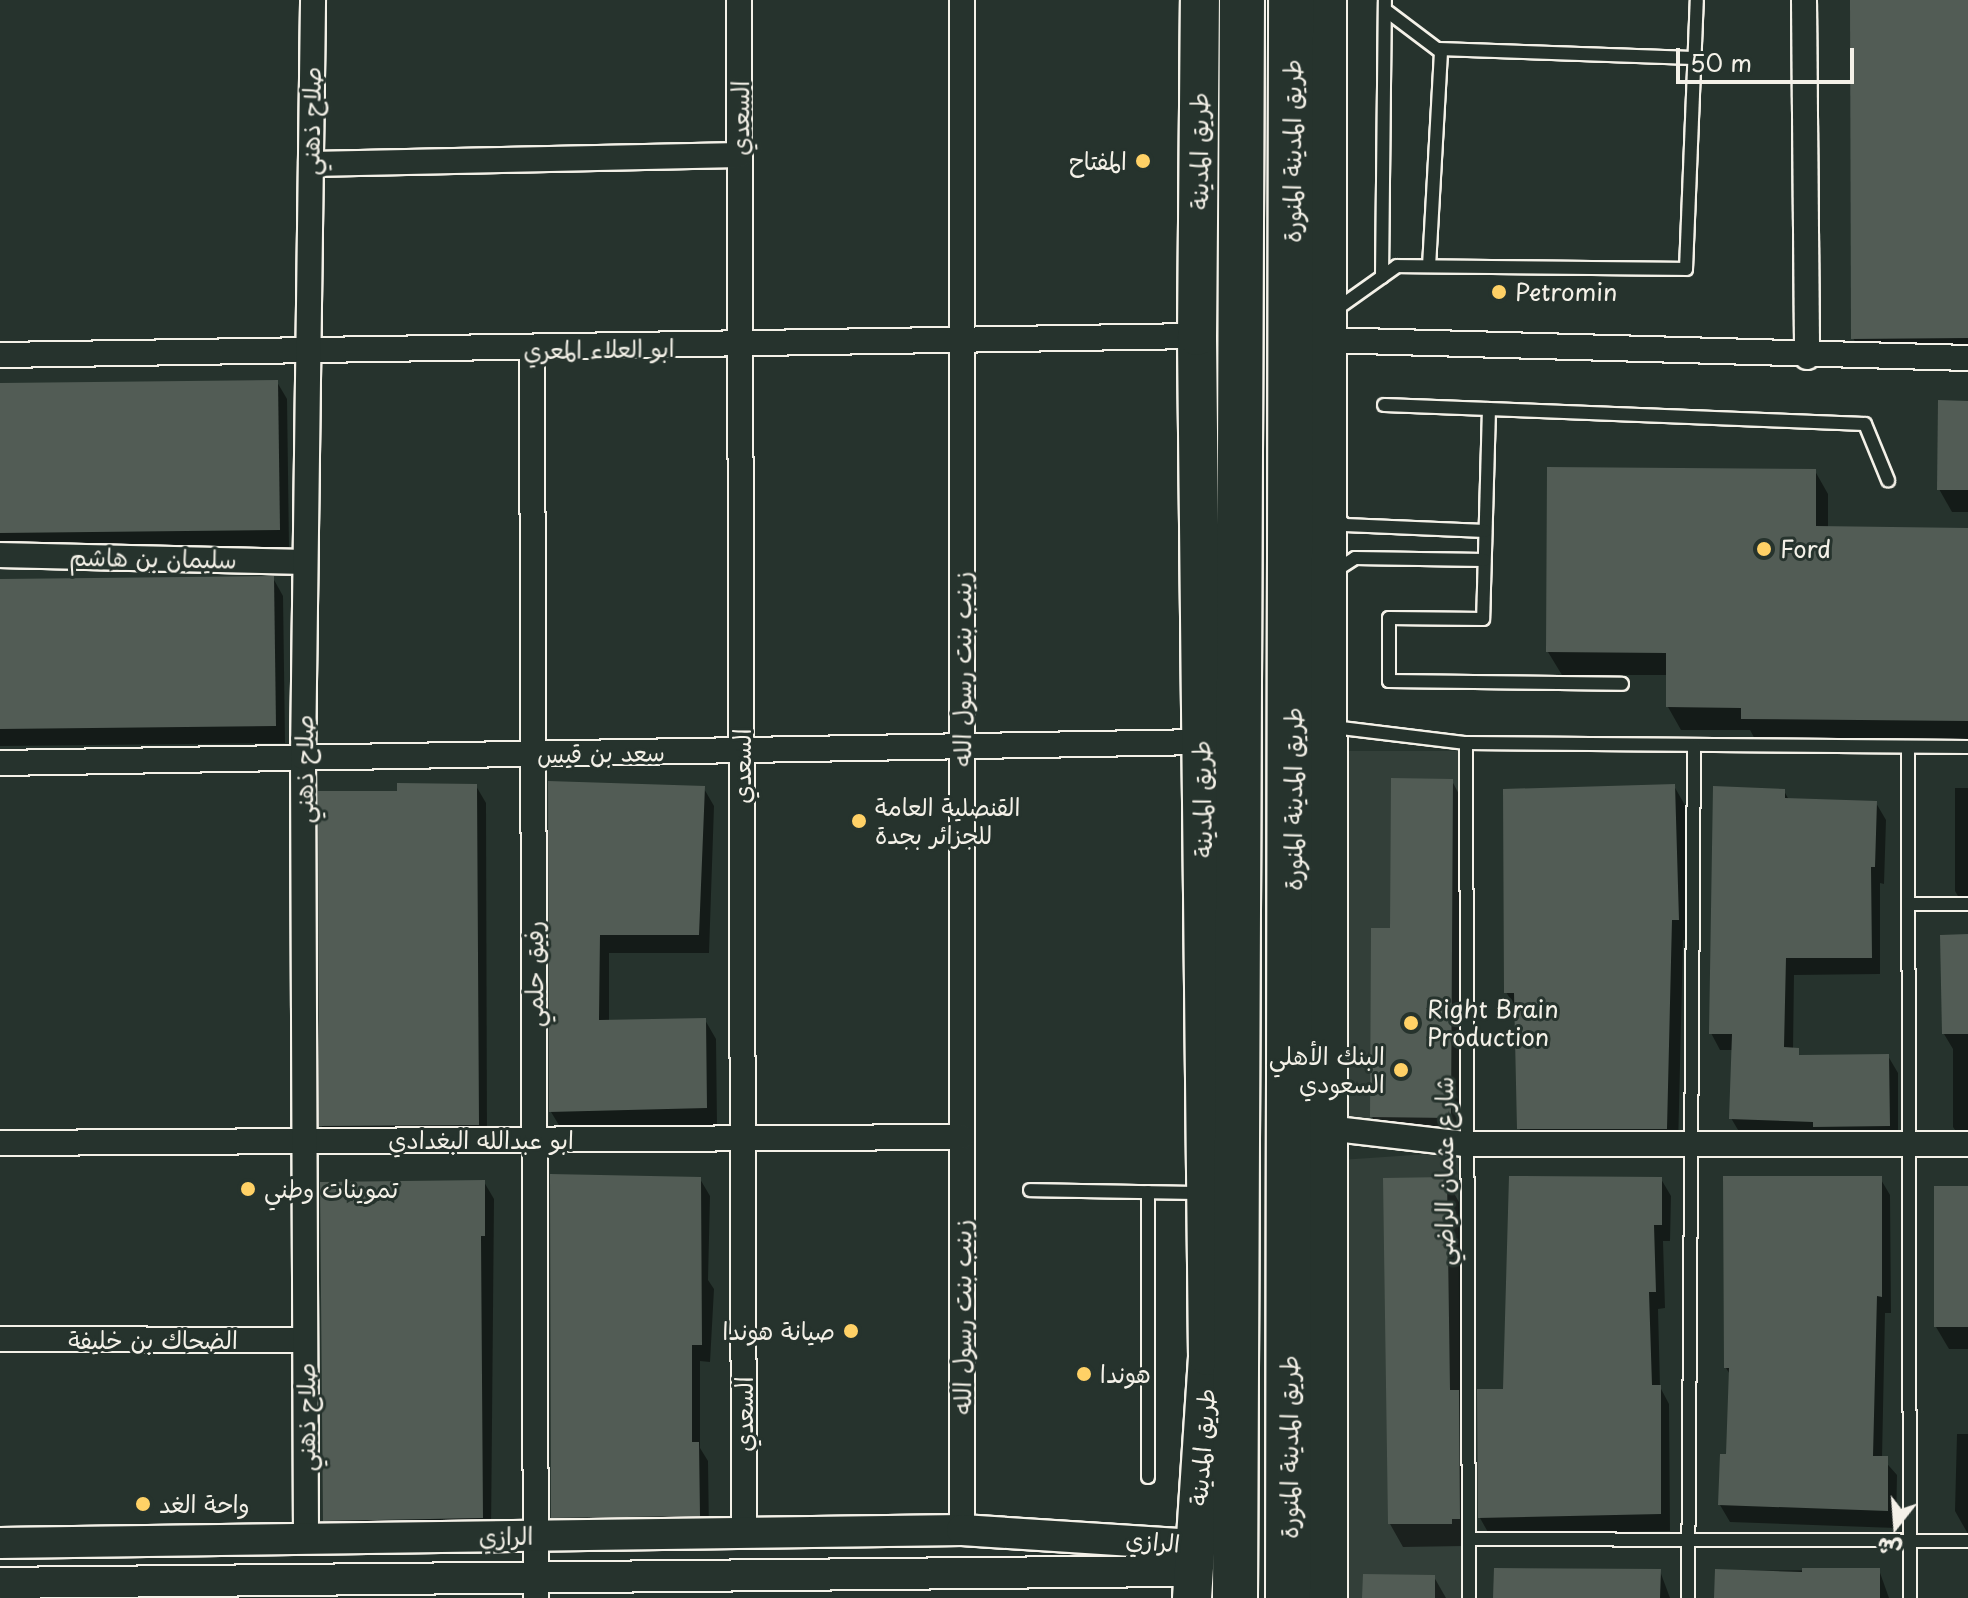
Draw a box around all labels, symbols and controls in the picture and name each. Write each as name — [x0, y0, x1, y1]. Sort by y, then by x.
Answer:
scale bar — [1680, 32, 1858, 82]
text: 50 m — [1690, 44, 1752, 80]
street label: طريق المدينة المنورة — [1278, 59, 1306, 243]
street label: صلاح ذهني — [296, 66, 326, 176]
street label: السعدي — [726, 80, 754, 156]
street label: طريق المدينة — [1185, 92, 1213, 210]
place label: المفتاح — [1069, 147, 1127, 175]
marker: المفتاح — [1134, 152, 1152, 170]
place label: Petromin — [1515, 278, 1618, 306]
marker: Petromin — [1490, 283, 1508, 301]
street label: ابو العلاء المعري — [523, 333, 675, 365]
place label: Ford — [1780, 535, 1831, 563]
marker: Ford — [1755, 540, 1773, 558]
street label: سليمان بن هاشم — [69, 542, 237, 574]
street label: زينب بنت رسول الله — [948, 571, 976, 767]
street label: طريق المدينة المنورة — [1279, 707, 1307, 891]
street label: صلاح ذهني — [290, 715, 318, 823]
street label: السعدي — [728, 728, 756, 804]
street label: سعد بن قيس — [537, 737, 665, 769]
street label: طريق المدينة — [1187, 740, 1217, 858]
place label: القنصلية العامة للجزائر بجدة — [875, 793, 1020, 849]
marker: القنصلية العامة للجزائر بجدة — [850, 812, 868, 830]
street label: رفيق حلمي — [520, 921, 548, 1027]
place label: Right Brain Production — [1427, 995, 1559, 1051]
marker: Right Brain Production — [1402, 1014, 1420, 1032]
place label: البنك الأهلي السعودي — [1269, 1042, 1385, 1098]
marker: البنك الأهلي السعودي — [1392, 1061, 1410, 1079]
street label: شارع عثمان الراضي — [1430, 1076, 1458, 1266]
street label: ابو عبدالله البغدادي — [388, 1126, 574, 1154]
place label: تموينات وطني — [264, 1175, 398, 1203]
marker: تموينات وطني — [239, 1180, 257, 1198]
street label: زينب بنت رسول الله — [948, 1219, 976, 1415]
place label: صيانة هوندا — [723, 1317, 835, 1345]
marker: صيانة هوندا — [842, 1322, 860, 1340]
street label: الضحاك بن خليفة — [68, 1326, 238, 1354]
street label: طريق المدينة المنورة — [1275, 1355, 1303, 1539]
place label: هوندا — [1100, 1360, 1151, 1388]
street label: صلاح ذهني — [292, 1363, 320, 1471]
marker: هوندا — [1075, 1365, 1093, 1383]
street label: السعدي — [730, 1376, 758, 1452]
street label: طريق المدينة — [1184, 1387, 1220, 1507]
north arrow — [1856, 1486, 1936, 1566]
place label: واحة الغد — [159, 1490, 250, 1518]
marker: واحة الغد — [134, 1495, 152, 1513]
street label: الرازي — [478, 1521, 534, 1551]
street label: الرازي — [1125, 1524, 1181, 1558]
text: ش — [1872, 1530, 1905, 1569]

